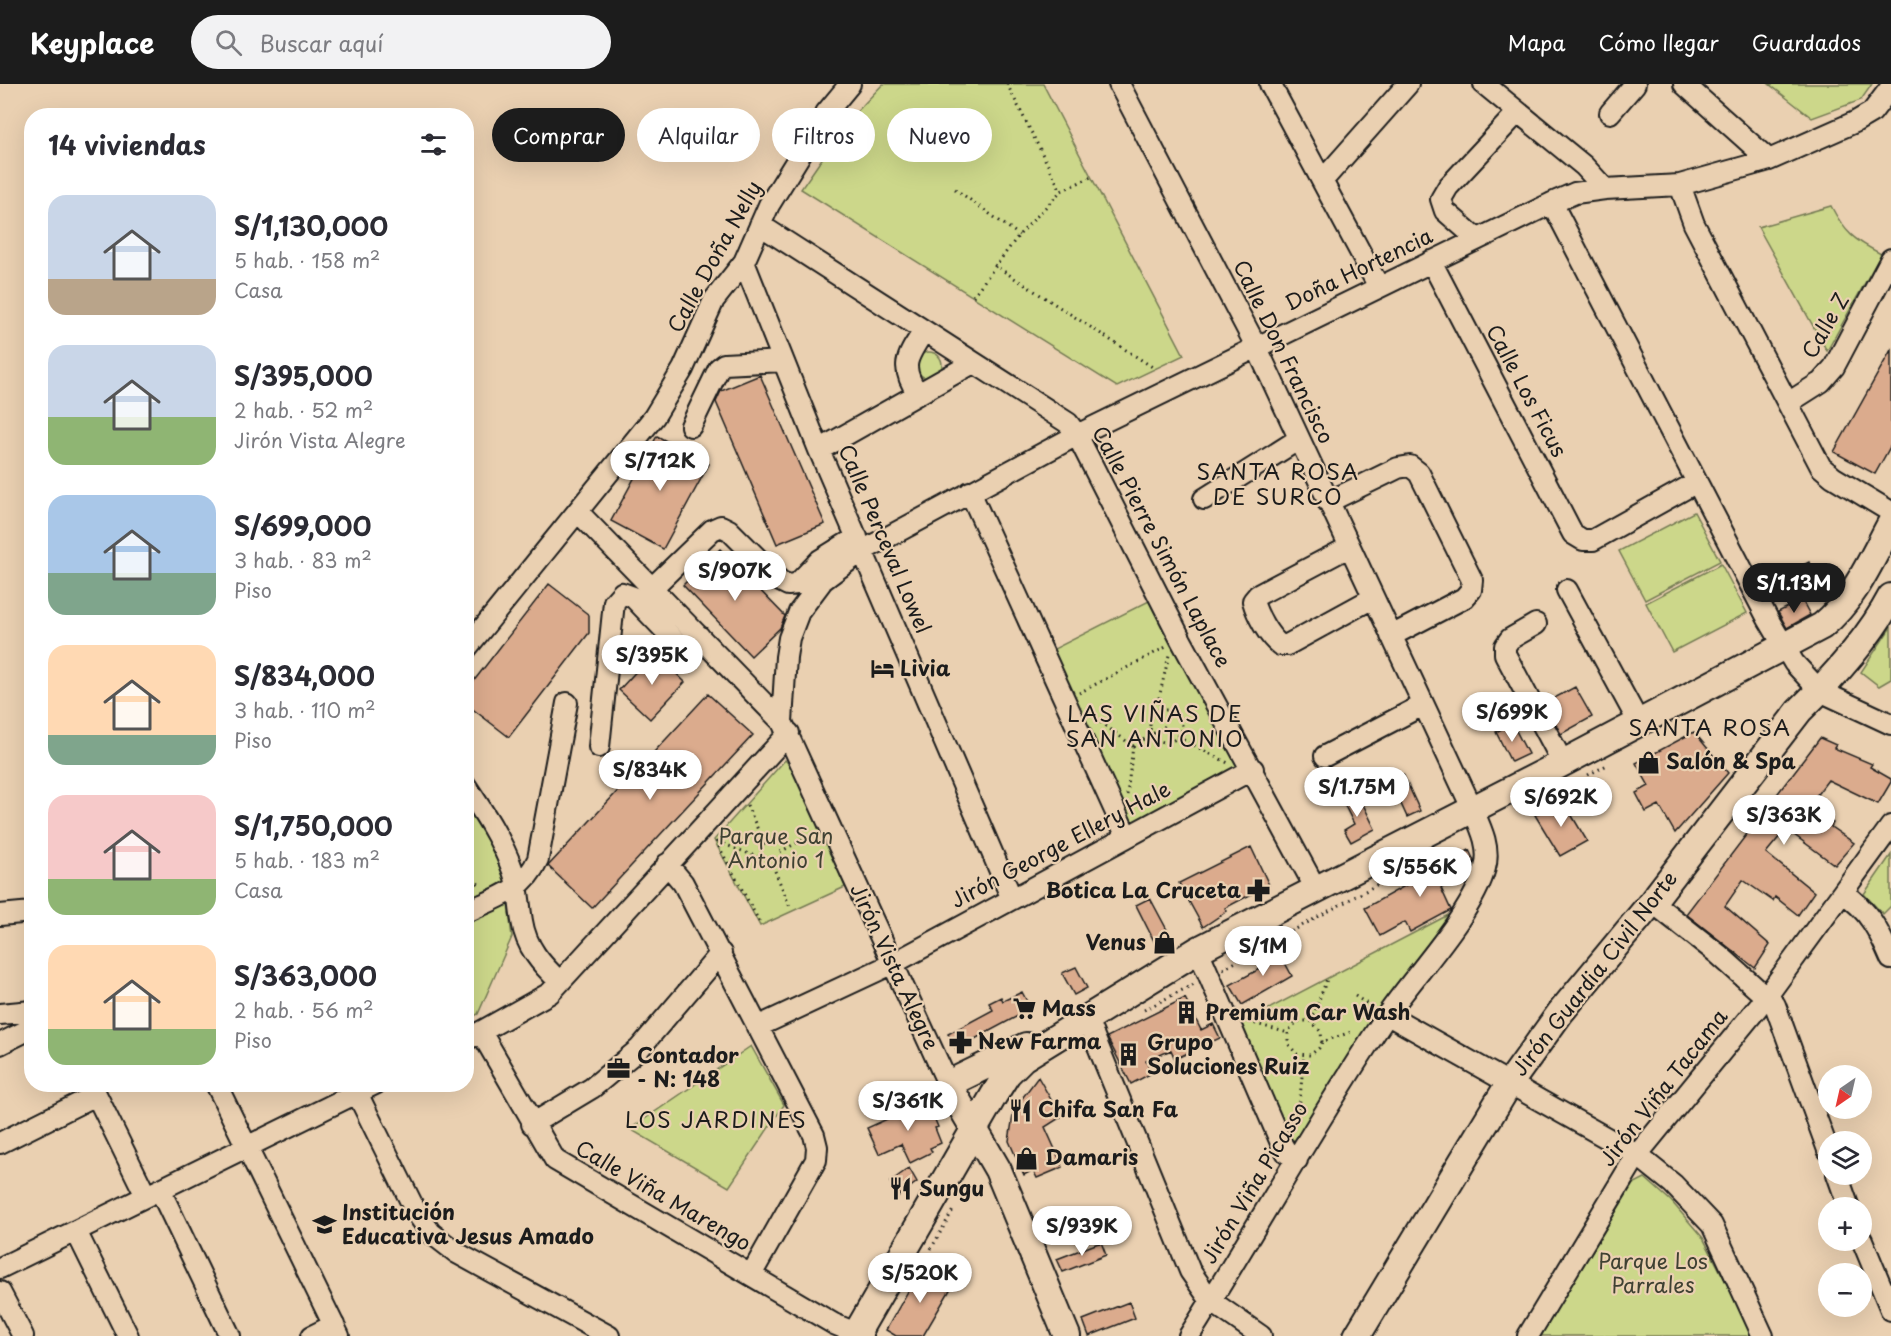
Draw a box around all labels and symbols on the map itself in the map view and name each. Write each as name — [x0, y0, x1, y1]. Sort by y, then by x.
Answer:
street label: Calle Doña Nelly — [658, 174, 768, 338]
street label: Doña Hortencia — [1279, 218, 1438, 318]
street label: Calle Don Francisco — [1226, 254, 1343, 448]
street label: Calle Z — [1793, 286, 1856, 364]
street label: Calle Los Ficus — [1479, 318, 1576, 462]
street label: Calle Pierre Simón Laplace — [1085, 419, 1240, 673]
street label: Calle Perceval Lowel — [831, 439, 940, 638]
pin: S/712K — [611, 441, 709, 492]
district label: SANTA ROSA DE SURCO — [1196, 454, 1360, 512]
pin: S/907K — [686, 551, 784, 602]
pin: S/1.13M — [1739, 563, 1849, 614]
pin: S/395K — [603, 635, 701, 686]
place label: Livia — [900, 651, 951, 683]
hotel icon: Livia — [869, 656, 895, 682]
pin: S/699K — [1463, 692, 1561, 743]
district label: LAS VIÑAS DE SAN ANTONIO — [1066, 696, 1244, 754]
district label: SANTA ROSA — [1628, 710, 1792, 743]
place label: Salón & Spa — [1666, 744, 1797, 776]
shop icon: Salón & Spa — [1635, 749, 1661, 775]
pin: S/834K — [601, 750, 699, 801]
pin: S/1.75M — [1302, 767, 1412, 818]
street label: Jirón George Ellery Hale — [944, 772, 1176, 915]
pin: S/692K — [1512, 777, 1610, 828]
pin: S/363K — [1735, 795, 1833, 846]
park label: Parque San Antonio 1 — [719, 819, 833, 875]
pin: S/556K — [1371, 847, 1469, 898]
street label: Jirón Guardia Civil Norte — [1503, 863, 1684, 1082]
place label: Botica La Cruceta — [1045, 873, 1241, 905]
street label: Jirón Vista Alegre — [843, 878, 948, 1055]
pharmacy icon: Botica La Cruceta — [1246, 878, 1272, 904]
place label: Venus — [1085, 925, 1146, 957]
pin: S/1M — [1227, 926, 1299, 977]
shop icon: Venus — [1151, 930, 1177, 956]
place label: Mass — [1042, 991, 1096, 1023]
place label: Premium Car Wash — [1205, 995, 1411, 1027]
supermarket icon: Mass — [1011, 996, 1037, 1022]
building icon: Premium Car Wash — [1174, 1000, 1200, 1026]
street label: Jirón Viña Tacama — [1591, 1001, 1735, 1172]
place label: New Farma — [978, 1024, 1102, 1056]
place label: Grupo Soluciones Ruiz — [1147, 1025, 1310, 1081]
pharmacy icon: New Farma — [947, 1029, 973, 1055]
place label: Contador - N: 148 — [637, 1038, 739, 1094]
building icon: Grupo Soluciones Ruiz — [1116, 1042, 1142, 1068]
office icon: Contador - N: 148 — [606, 1055, 632, 1081]
north arrow — [1818, 1065, 1872, 1119]
pin: S/361K — [859, 1081, 957, 1132]
place label: Chifa San Fa — [1038, 1092, 1178, 1124]
street label: Jirón Viña Picasso — [1192, 1095, 1314, 1269]
restaurant icon: Chifa San Fa — [1007, 1097, 1033, 1123]
district label: LOS JARDINES — [625, 1102, 807, 1135]
street label: Calle Viña Marengo — [570, 1131, 758, 1258]
place label: Damaris — [1045, 1140, 1138, 1172]
shop icon: Damaris — [1014, 1145, 1040, 1171]
place label: Sungu — [919, 1171, 984, 1203]
restaurant icon: Sungu — [888, 1176, 914, 1202]
place label: Institución Educativa Jesus Amado — [342, 1195, 594, 1251]
pin: S/939K — [1033, 1206, 1131, 1257]
school or university icon: Institución Educativa Jesus Amado — [311, 1212, 337, 1238]
park label: Parque Los Parrales — [1598, 1244, 1708, 1300]
pin: S/520K — [871, 1253, 969, 1304]

